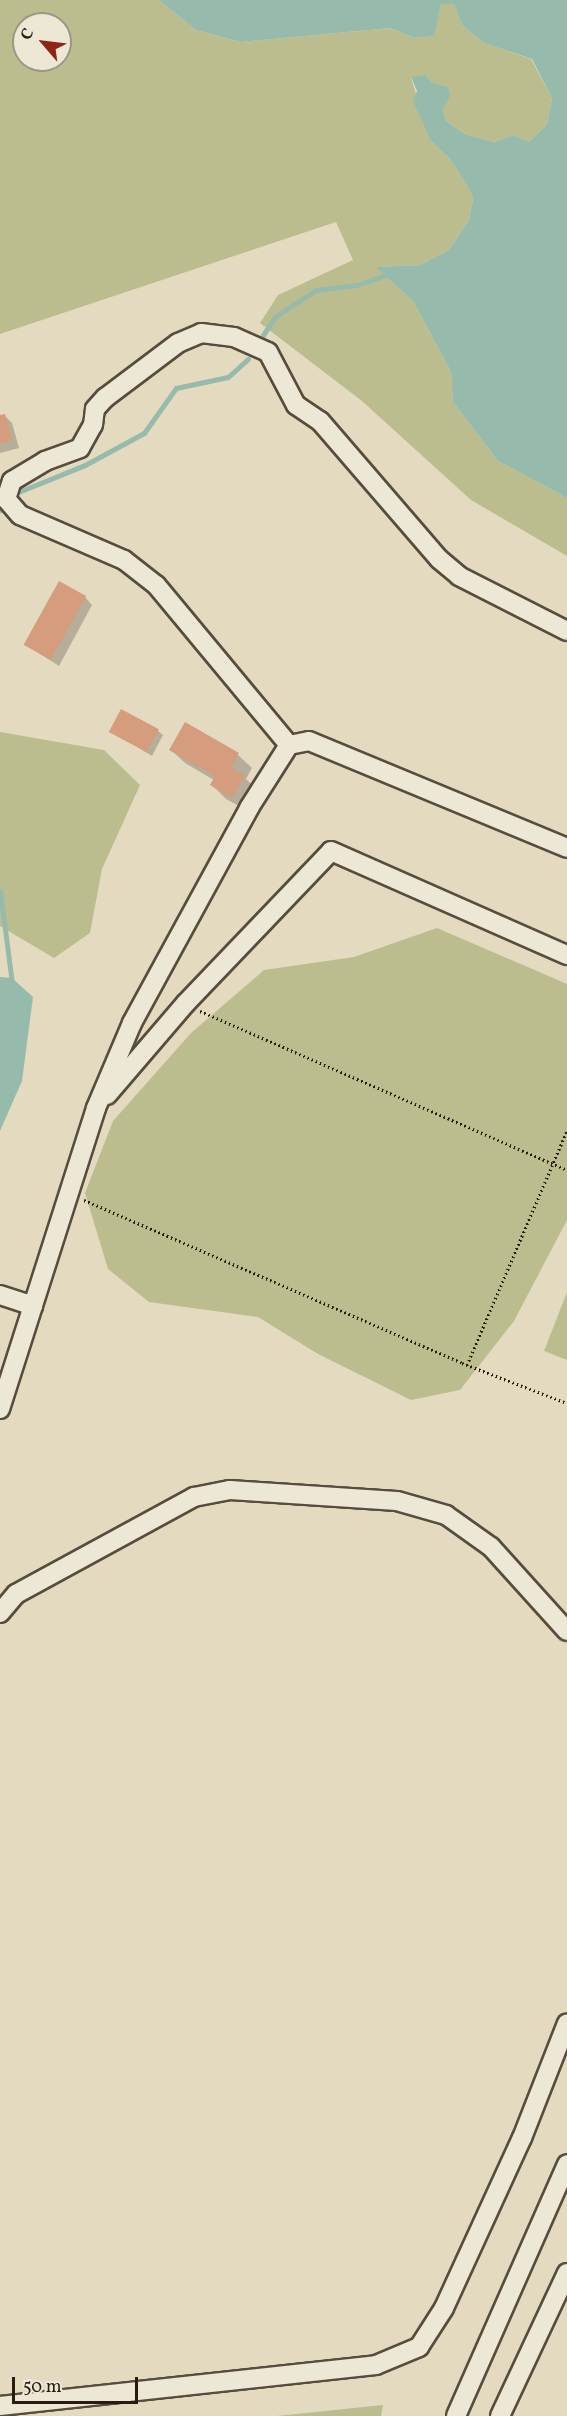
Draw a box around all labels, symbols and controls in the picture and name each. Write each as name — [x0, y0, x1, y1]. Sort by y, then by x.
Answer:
north arrow — [12, 12, 72, 72]
text: С — [16, 25, 40, 44]
scale bar — [15, 2365, 141, 2403]
text: 50 m — [23, 2375, 62, 2400]

